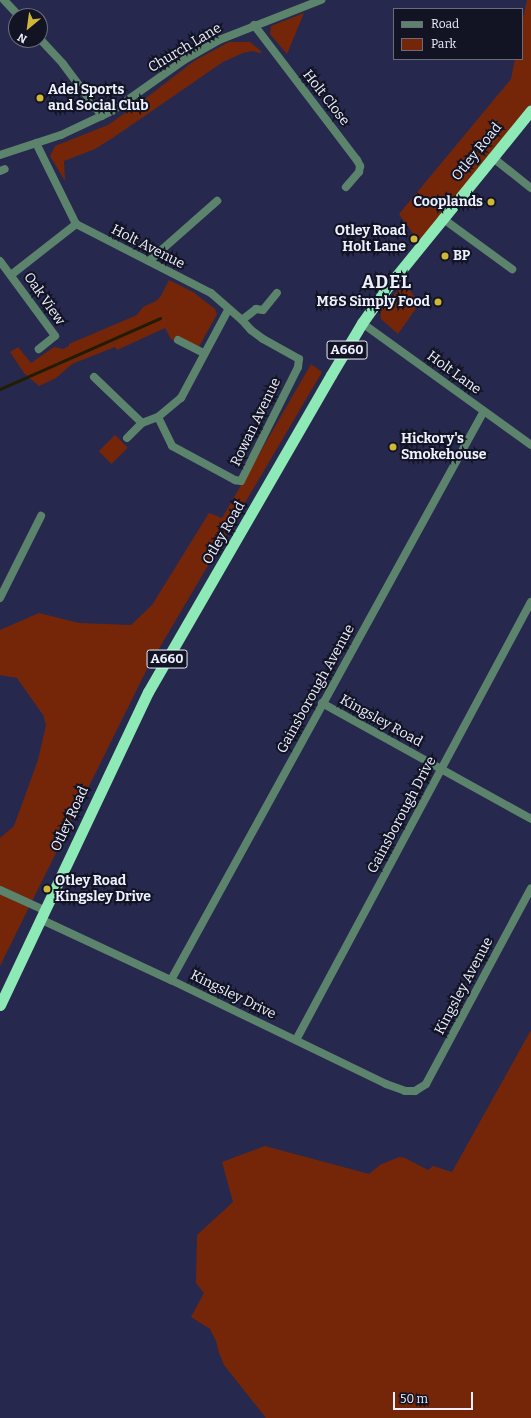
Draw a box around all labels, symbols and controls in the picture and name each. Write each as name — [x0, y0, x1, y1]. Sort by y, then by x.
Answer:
north arrow — [8, 8, 48, 48]
legend — [393, 8, 523, 60]
text: Road — [431, 17, 459, 31]
street label: Church Lane — [146, 20, 224, 76]
text: N — [16, 30, 29, 46]
text: Park — [431, 37, 456, 51]
street label: Holt Close — [299, 67, 353, 129]
place label: Adel Sports and Social Club — [48, 82, 148, 114]
marker: Adel Sports and Social Club — [35, 93, 45, 103]
street label: Otley Road — [449, 120, 505, 184]
place label: Cooplands — [413, 194, 483, 210]
marker: Cooplands — [486, 197, 496, 207]
street label: Holt Avenue — [109, 221, 187, 273]
place label: Otley Road Holt Lane — [335, 223, 406, 256]
marker: Otley Road Holt Lane — [409, 234, 419, 244]
place label: BP — [453, 248, 470, 264]
marker: BP — [440, 251, 450, 261]
street label: Oak View — [20, 269, 68, 329]
district label: ADEL — [362, 271, 412, 293]
place label: M&S Simply Food — [317, 294, 430, 310]
marker: M&S Simply Food — [433, 297, 443, 307]
road number: A660 — [326, 339, 368, 361]
street label: Holt Lane — [424, 348, 484, 398]
street label: Rowan Avenue — [227, 375, 285, 469]
place label: Hickory's Smokehouse — [401, 431, 486, 464]
marker: Hickory's Smokehouse — [388, 442, 398, 452]
street label: Otley Road — [199, 499, 249, 567]
street label: Gainsborough Avenue — [274, 622, 358, 756]
road number: A660 — [146, 648, 188, 670]
street label: Kingsley Road — [337, 691, 425, 751]
street label: Gainsborough Drive — [364, 754, 440, 876]
street label: Otley Road — [48, 784, 92, 854]
place label: Otley Road Kingsley Drive — [55, 873, 151, 906]
marker: Otley Road Kingsley Drive — [42, 884, 52, 894]
street label: Kingsley Avenue — [431, 934, 497, 1038]
street label: Kingsley Drive — [187, 967, 279, 1023]
scale bar — [395, 1384, 475, 1410]
text: 50 m — [400, 1392, 428, 1406]

